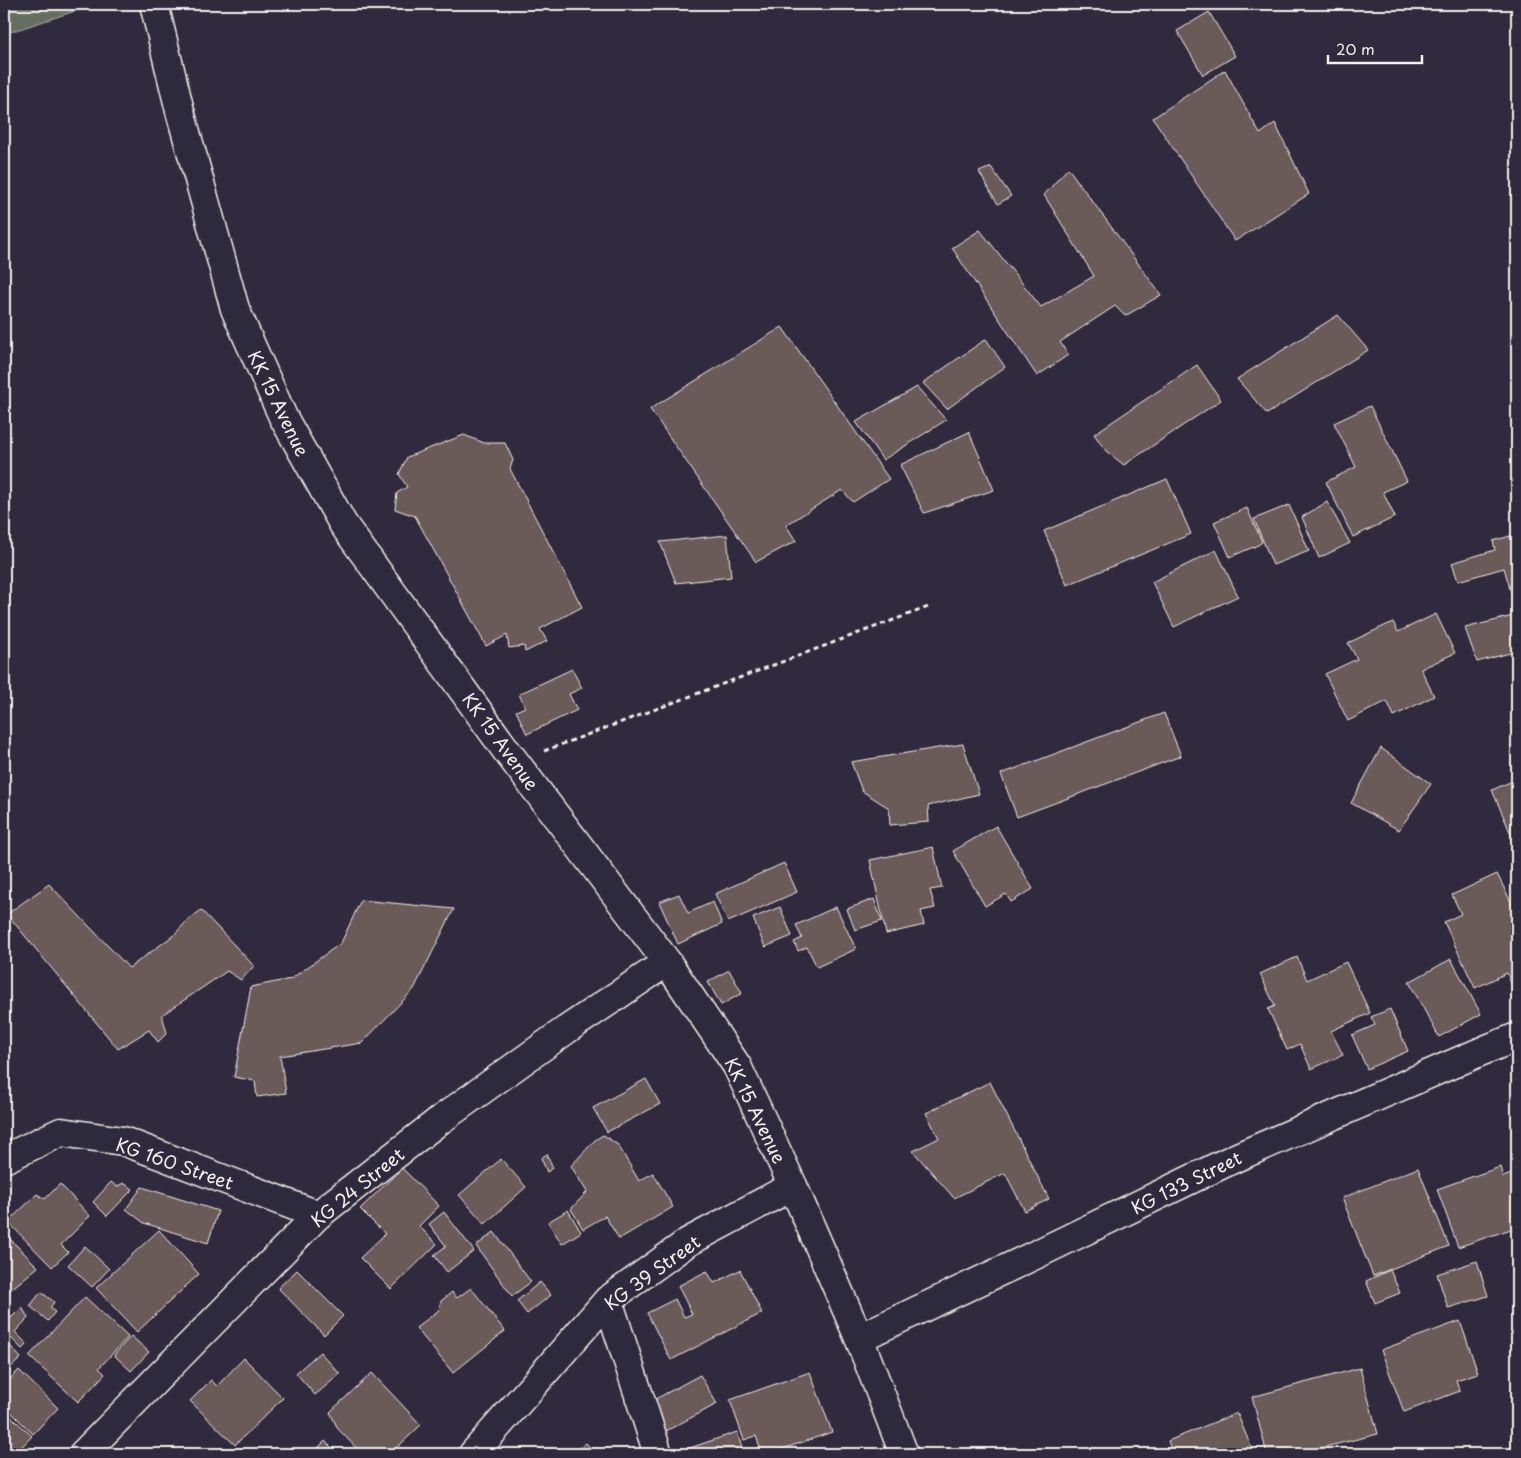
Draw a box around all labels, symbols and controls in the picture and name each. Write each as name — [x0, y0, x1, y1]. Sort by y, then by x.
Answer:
scale bar — [1328, 32, 1422, 64]
text: 20 m — [1336, 37, 1375, 60]
street label: KK 15 Avenue — [242, 345, 316, 461]
street label: KK 15 Avenue — [456, 687, 546, 796]
street label: KK 15 Avenue — [719, 1052, 793, 1168]
street label: KG 160 Street — [113, 1130, 237, 1196]
street label: KG 24 Street — [304, 1141, 410, 1233]
street label: KG 133 Street — [1126, 1144, 1246, 1220]
street label: KG 39 Street — [598, 1228, 706, 1316]

